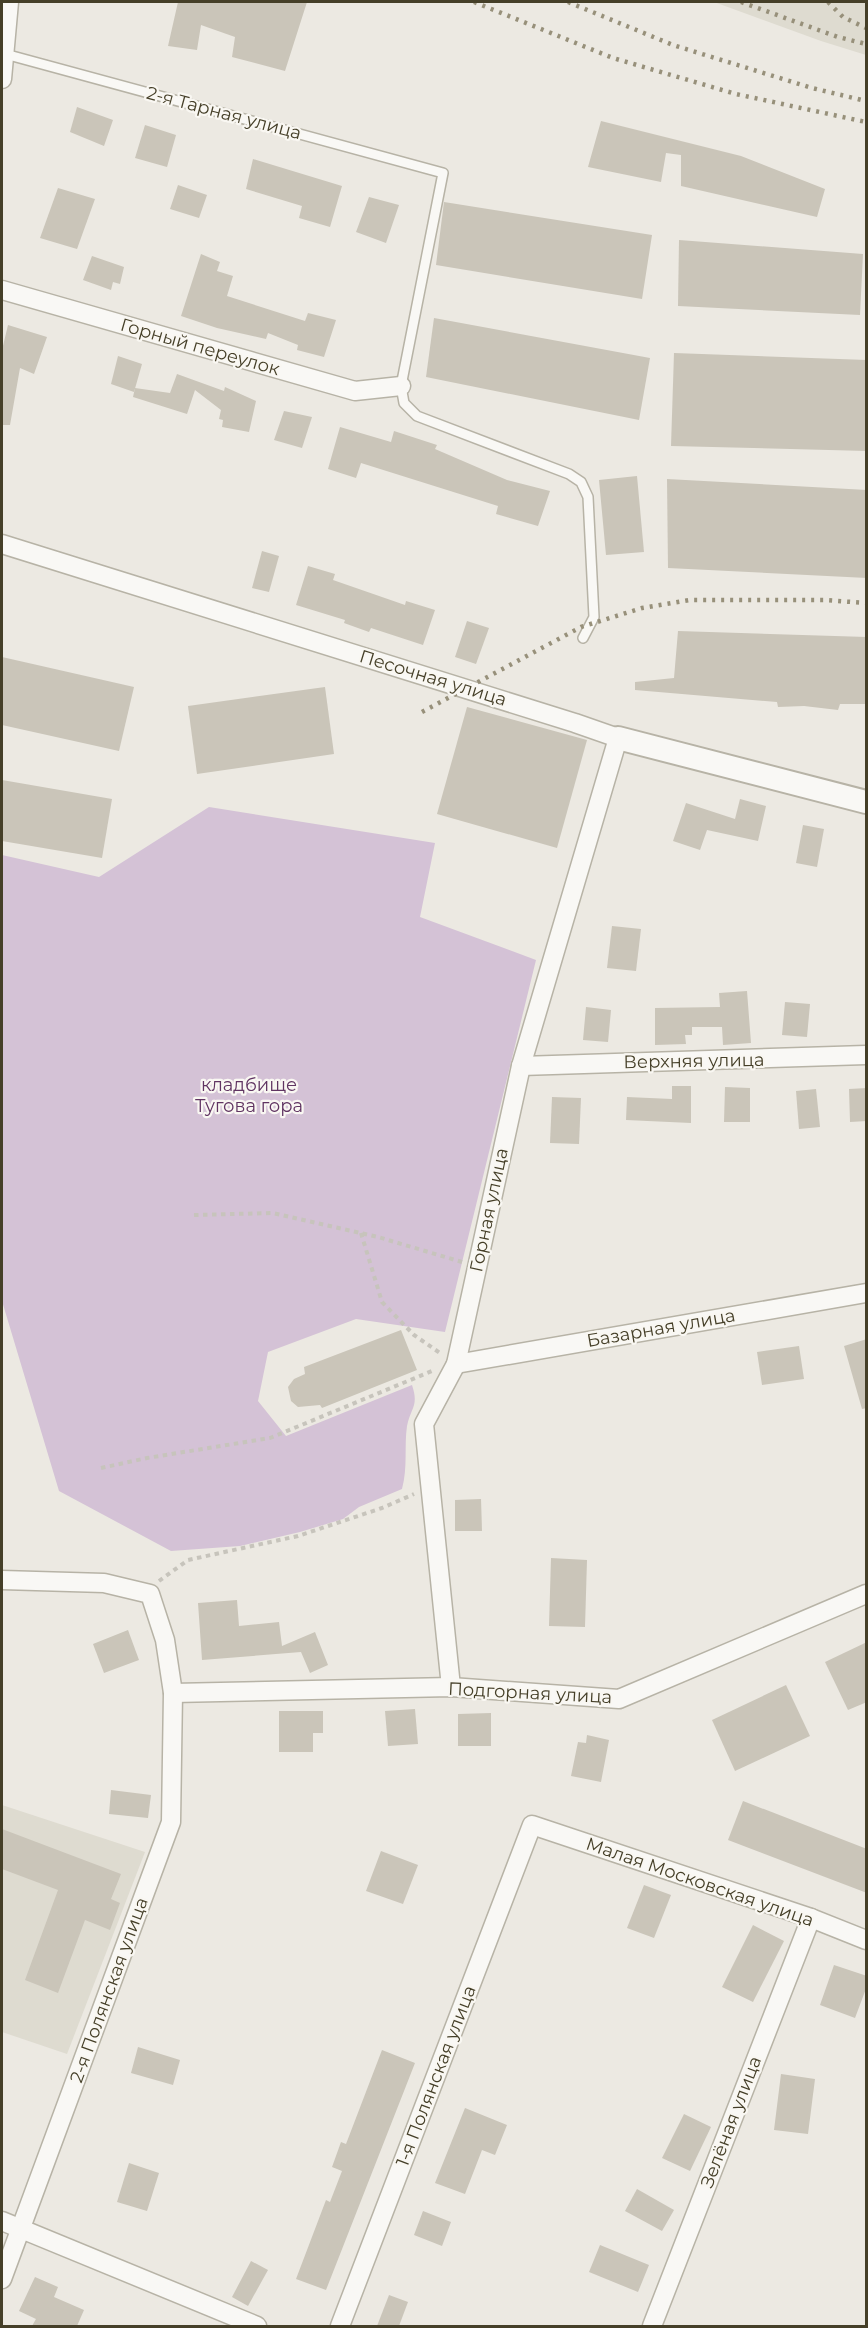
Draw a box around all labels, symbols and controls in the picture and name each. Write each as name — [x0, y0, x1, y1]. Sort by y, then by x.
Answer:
street label: 2-я Тарная улица — [144, 82, 304, 144]
street label: Горный переулок — [118, 314, 283, 380]
street label: Песочная улица — [357, 645, 509, 711]
street label: Верхняя улица — [623, 1049, 765, 1073]
park label: кладбище Тугова гора — [195, 1074, 303, 1117]
street label: Горная улица — [465, 1146, 513, 1274]
street label: Базарная улица — [585, 1304, 737, 1352]
street label: Подгорная улица — [447, 1678, 613, 1708]
street label: Малая Московская улица — [583, 1833, 817, 1931]
street label: 2-я Полянская улица — [65, 1894, 153, 2086]
street label: 1-я Полянская улица — [391, 1982, 481, 2170]
street label: Зелёная улица — [696, 2053, 766, 2191]

